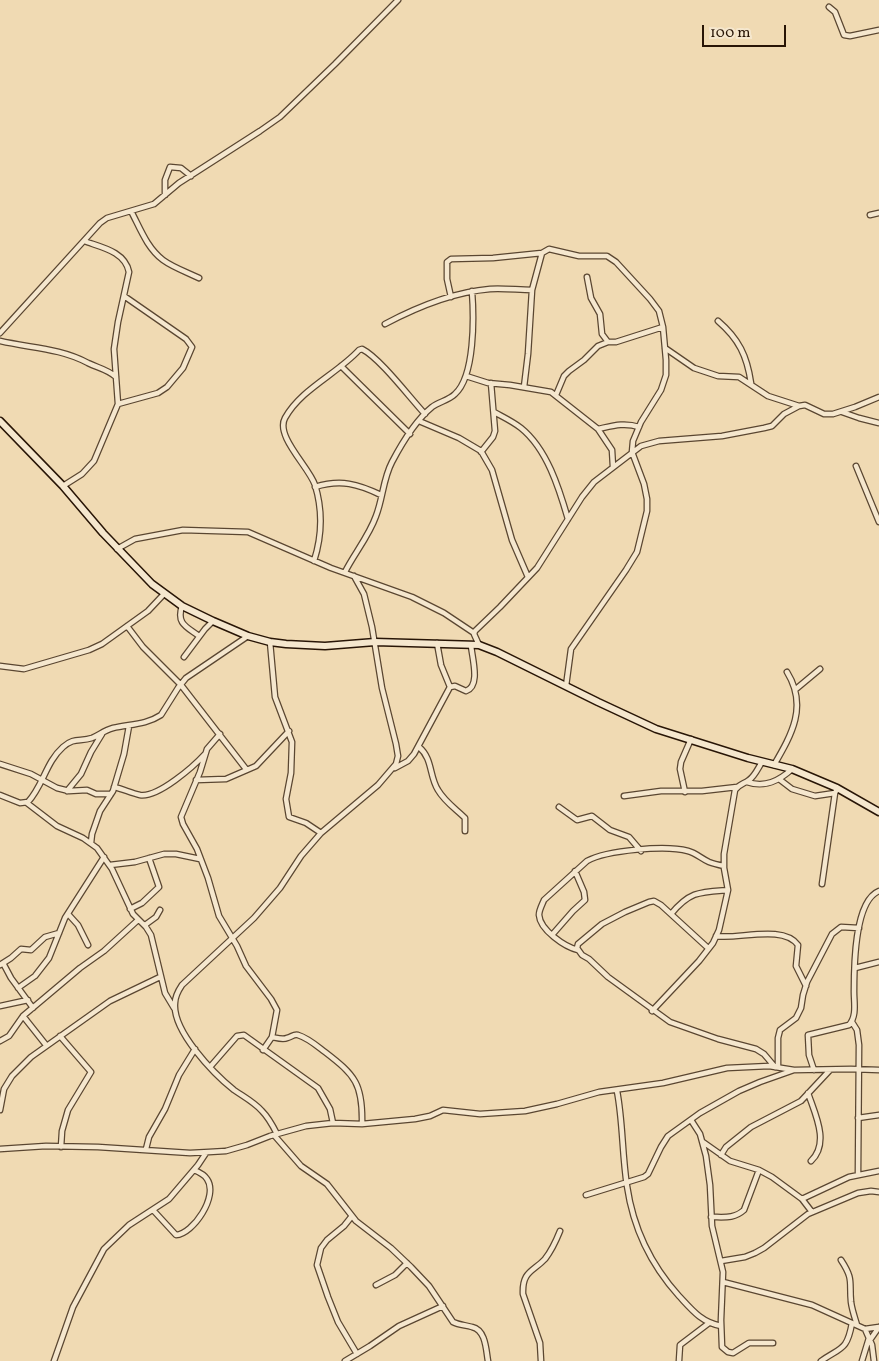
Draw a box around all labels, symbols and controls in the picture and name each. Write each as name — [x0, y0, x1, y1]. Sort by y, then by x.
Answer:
scale bar — [704, 15, 788, 47]
text: 100 m — [710, 23, 750, 44]

